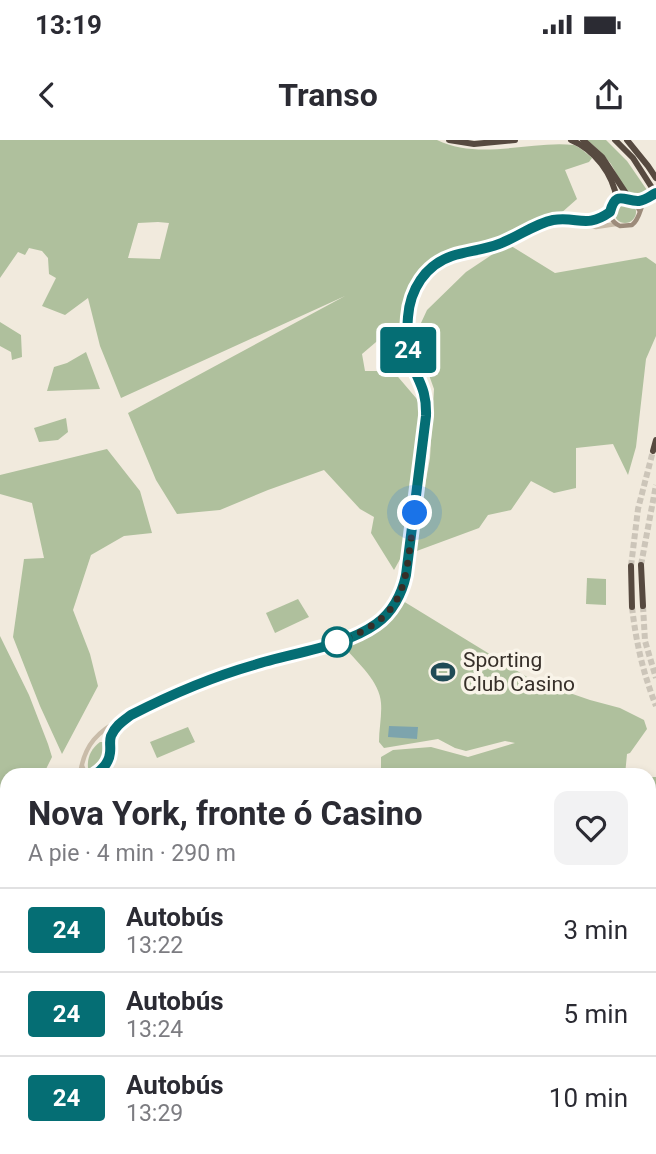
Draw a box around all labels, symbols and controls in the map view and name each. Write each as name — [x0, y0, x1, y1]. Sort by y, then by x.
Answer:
text: 13:19 — [35, 10, 102, 40]
icon: back — [28, 76, 66, 114]
text: Transo — [278, 76, 378, 114]
icon: share — [590, 76, 628, 114]
line badge: 24 — [376, 327, 440, 373]
text: 24 — [394, 336, 422, 364]
your location — [397, 495, 432, 530]
unlabelled marker — [322, 627, 352, 657]
place label: Sporting Club Casino — [463, 648, 575, 696]
sports icon: Sporting Club Casino — [429, 658, 457, 686]
button: heart — [554, 791, 628, 865]
text: Nova York, fronte ó Casino — [28, 794, 423, 833]
text: A pie · 4 min · 290 m — [28, 840, 236, 867]
text: Autobús — [126, 902, 224, 932]
text: 3 min — [563, 915, 628, 945]
text: 24 — [53, 916, 80, 944]
text: 13:22 — [126, 932, 183, 959]
text: Autobús — [126, 986, 224, 1016]
text: 5 min — [563, 999, 628, 1029]
text: 24 — [53, 1000, 80, 1028]
text: 13:24 — [126, 1016, 183, 1043]
text: Autobús — [126, 1070, 224, 1100]
text: 10 min — [549, 1083, 628, 1113]
text: 24 — [53, 1084, 80, 1112]
text: 13:29 — [126, 1100, 183, 1127]

